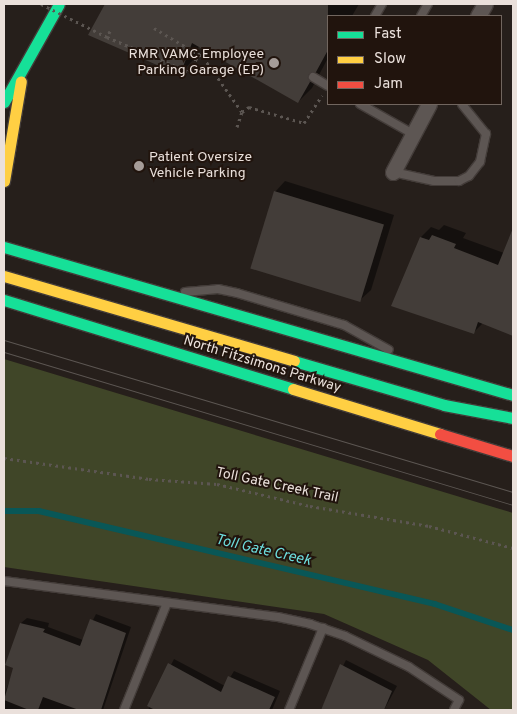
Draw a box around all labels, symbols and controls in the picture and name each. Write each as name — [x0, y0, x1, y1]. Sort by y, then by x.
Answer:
legend — [327, 15, 502, 105]
text: Fast — [374, 25, 402, 44]
place label: RMR VAMC Employee Parking Garage (EP) — [128, 47, 264, 80]
text: Slow — [374, 50, 406, 69]
marker: RMR VAMC Employee Parking Garage (EP) — [268, 57, 280, 69]
text: Jam — [374, 75, 403, 94]
place label: Patient Oversize Vehicle Parking — [149, 150, 252, 182]
marker: Patient Oversize Vehicle Parking — [133, 160, 145, 172]
street label: North Fitzsimons Parkway — [181, 333, 343, 397]
street label: Toll Gate Creek Trail — [214, 465, 340, 507]
water label: Toll Gate Creek — [213, 531, 313, 571]

